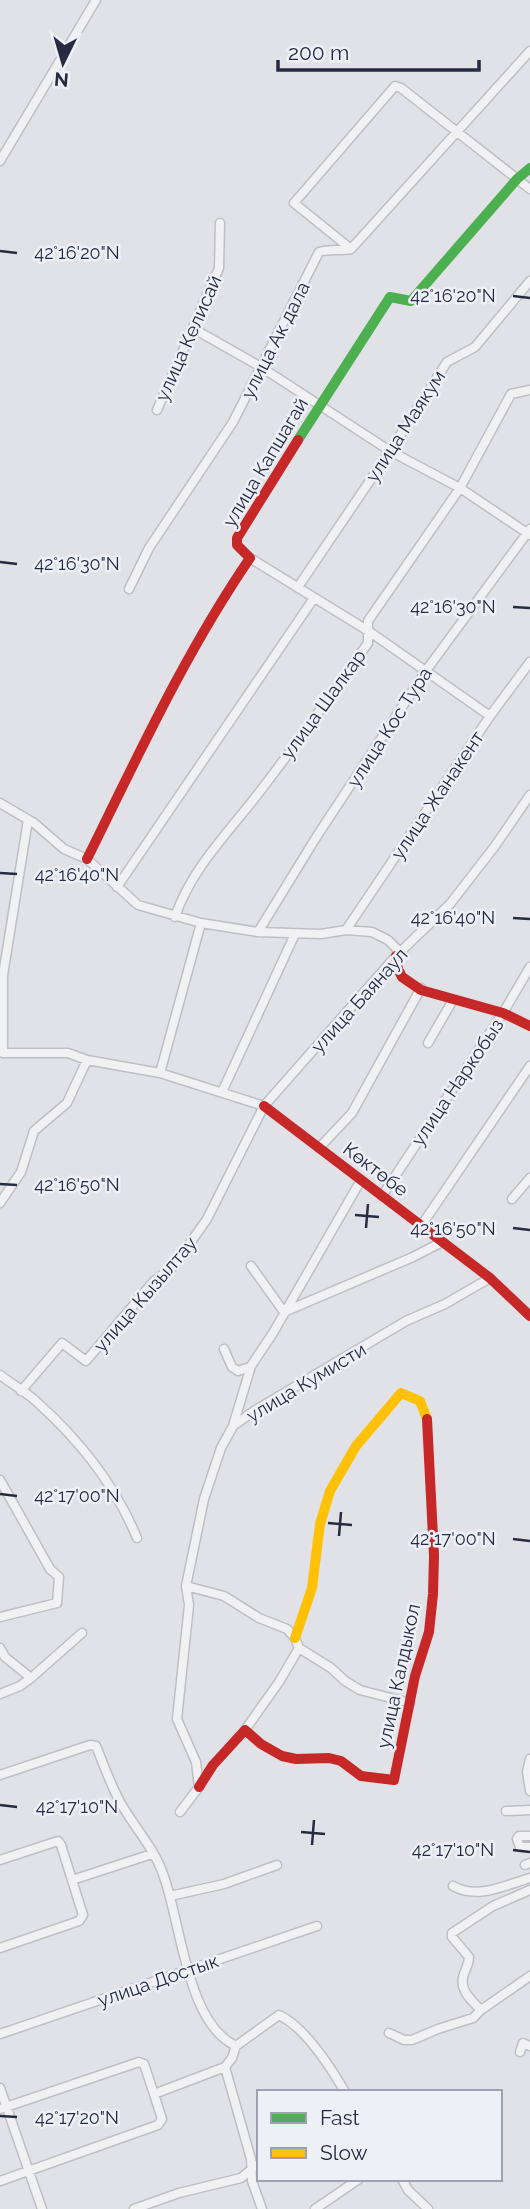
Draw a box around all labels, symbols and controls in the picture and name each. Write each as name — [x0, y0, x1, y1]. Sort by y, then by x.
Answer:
north arrow — [28, 28, 98, 98]
scale bar — [278, 28, 479, 72]
text: 200 m — [288, 40, 349, 65]
text: N — [53, 68, 70, 92]
text: 42°16'20"N — [34, 242, 120, 263]
street label: улица Келисай — [150, 272, 226, 404]
street label: улица Ак дала — [236, 278, 314, 402]
text: 42°16'20"N — [410, 285, 496, 306]
street label: улица Маякум — [361, 366, 449, 486]
street label: улица Капшагай — [218, 393, 312, 531]
text: 42°16'30"N — [34, 553, 120, 574]
text: 42°16'30"N — [410, 596, 496, 617]
street label: улица Шалкар — [276, 645, 370, 763]
street label: улица Кос Тура — [342, 663, 436, 791]
street label: улица Жанакент — [386, 727, 488, 863]
text: 42°16'40"N — [35, 864, 119, 885]
text: 42°16'40"N — [411, 907, 495, 928]
street label: улица Баянаул — [306, 943, 412, 1057]
street label: улица Наркобыз — [406, 1014, 508, 1150]
street label: Көктөбе — [339, 1137, 413, 1201]
text: 42°16'50"N — [34, 1174, 120, 1195]
text: 42°16'50"N — [410, 1218, 496, 1239]
street label: улица Кызылтау — [89, 1232, 201, 1356]
street label: улица Кумисти — [242, 1338, 370, 1426]
text: 42°17'00"N — [34, 1485, 120, 1506]
text: 42°17'00"N — [410, 1528, 496, 1549]
street label: улица Калдыкол — [372, 1602, 424, 1750]
text: 42°17'10"N — [36, 1796, 118, 1817]
text: 42°17'10"N — [412, 1839, 494, 1860]
street label: улица Достык — [95, 1949, 221, 2011]
legend — [257, 2090, 502, 2181]
text: Fast — [320, 2105, 360, 2130]
text: 42°17'20"N — [35, 2107, 119, 2128]
text: Slow — [320, 2140, 368, 2165]

